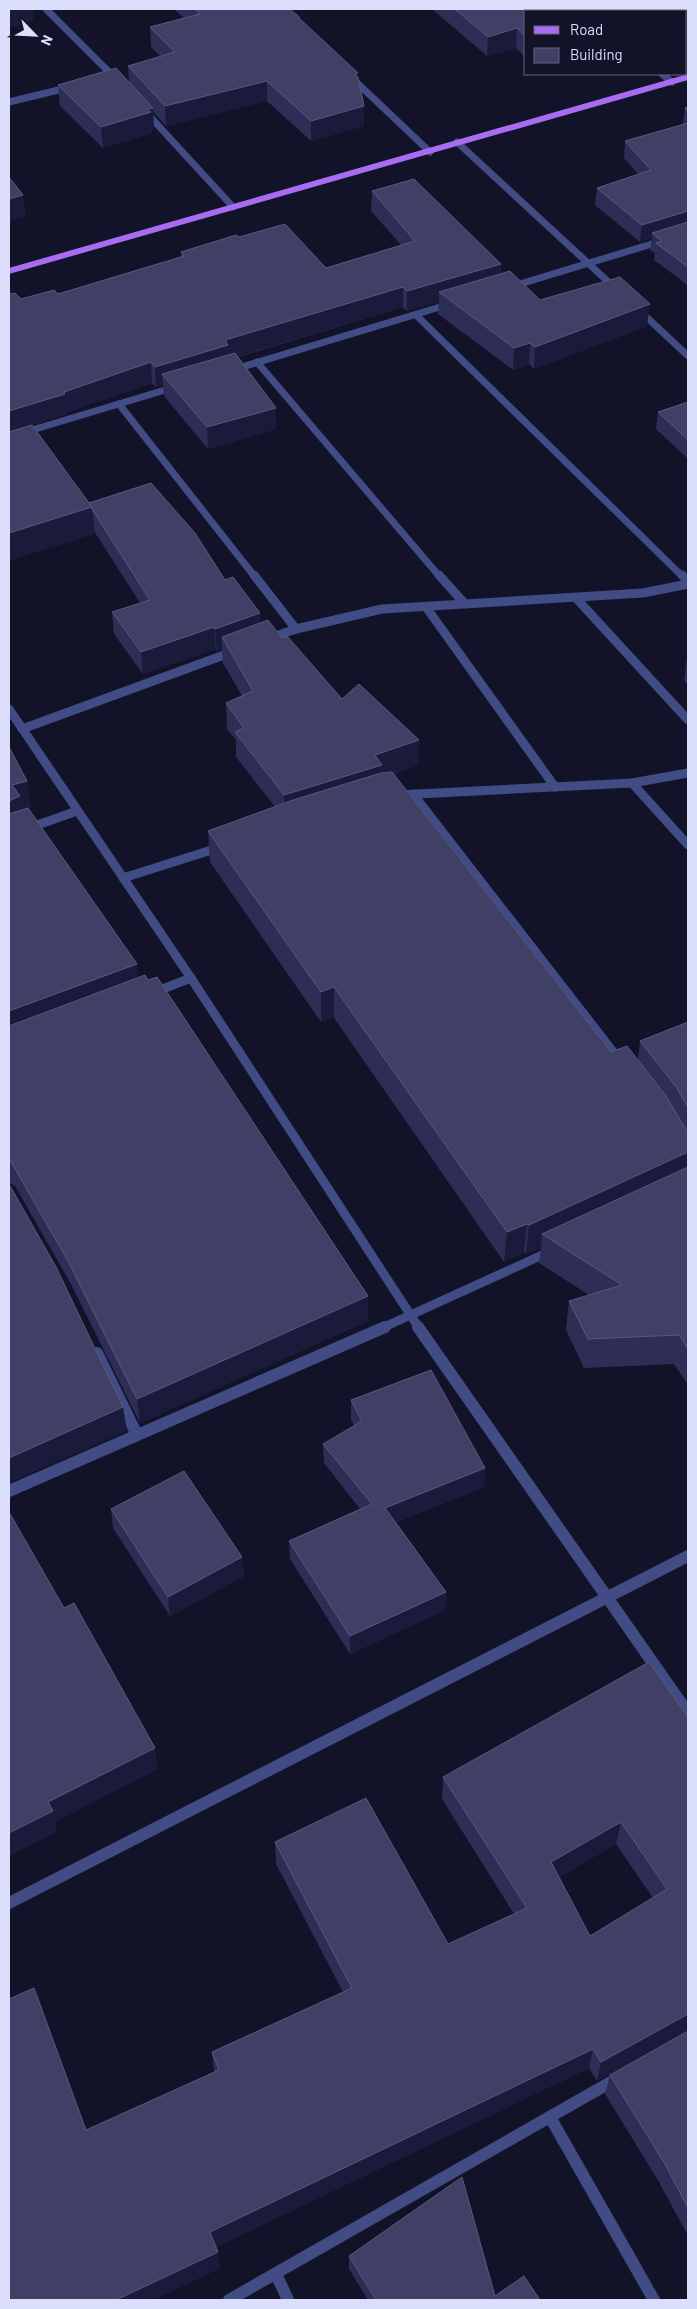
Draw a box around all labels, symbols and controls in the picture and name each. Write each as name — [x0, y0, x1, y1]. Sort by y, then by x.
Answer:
north arrow — [10, 10, 60, 60]
legend — [524, 10, 687, 75]
text: Road — [570, 20, 603, 38]
text: N — [38, 33, 57, 48]
text: Building — [570, 45, 623, 63]

